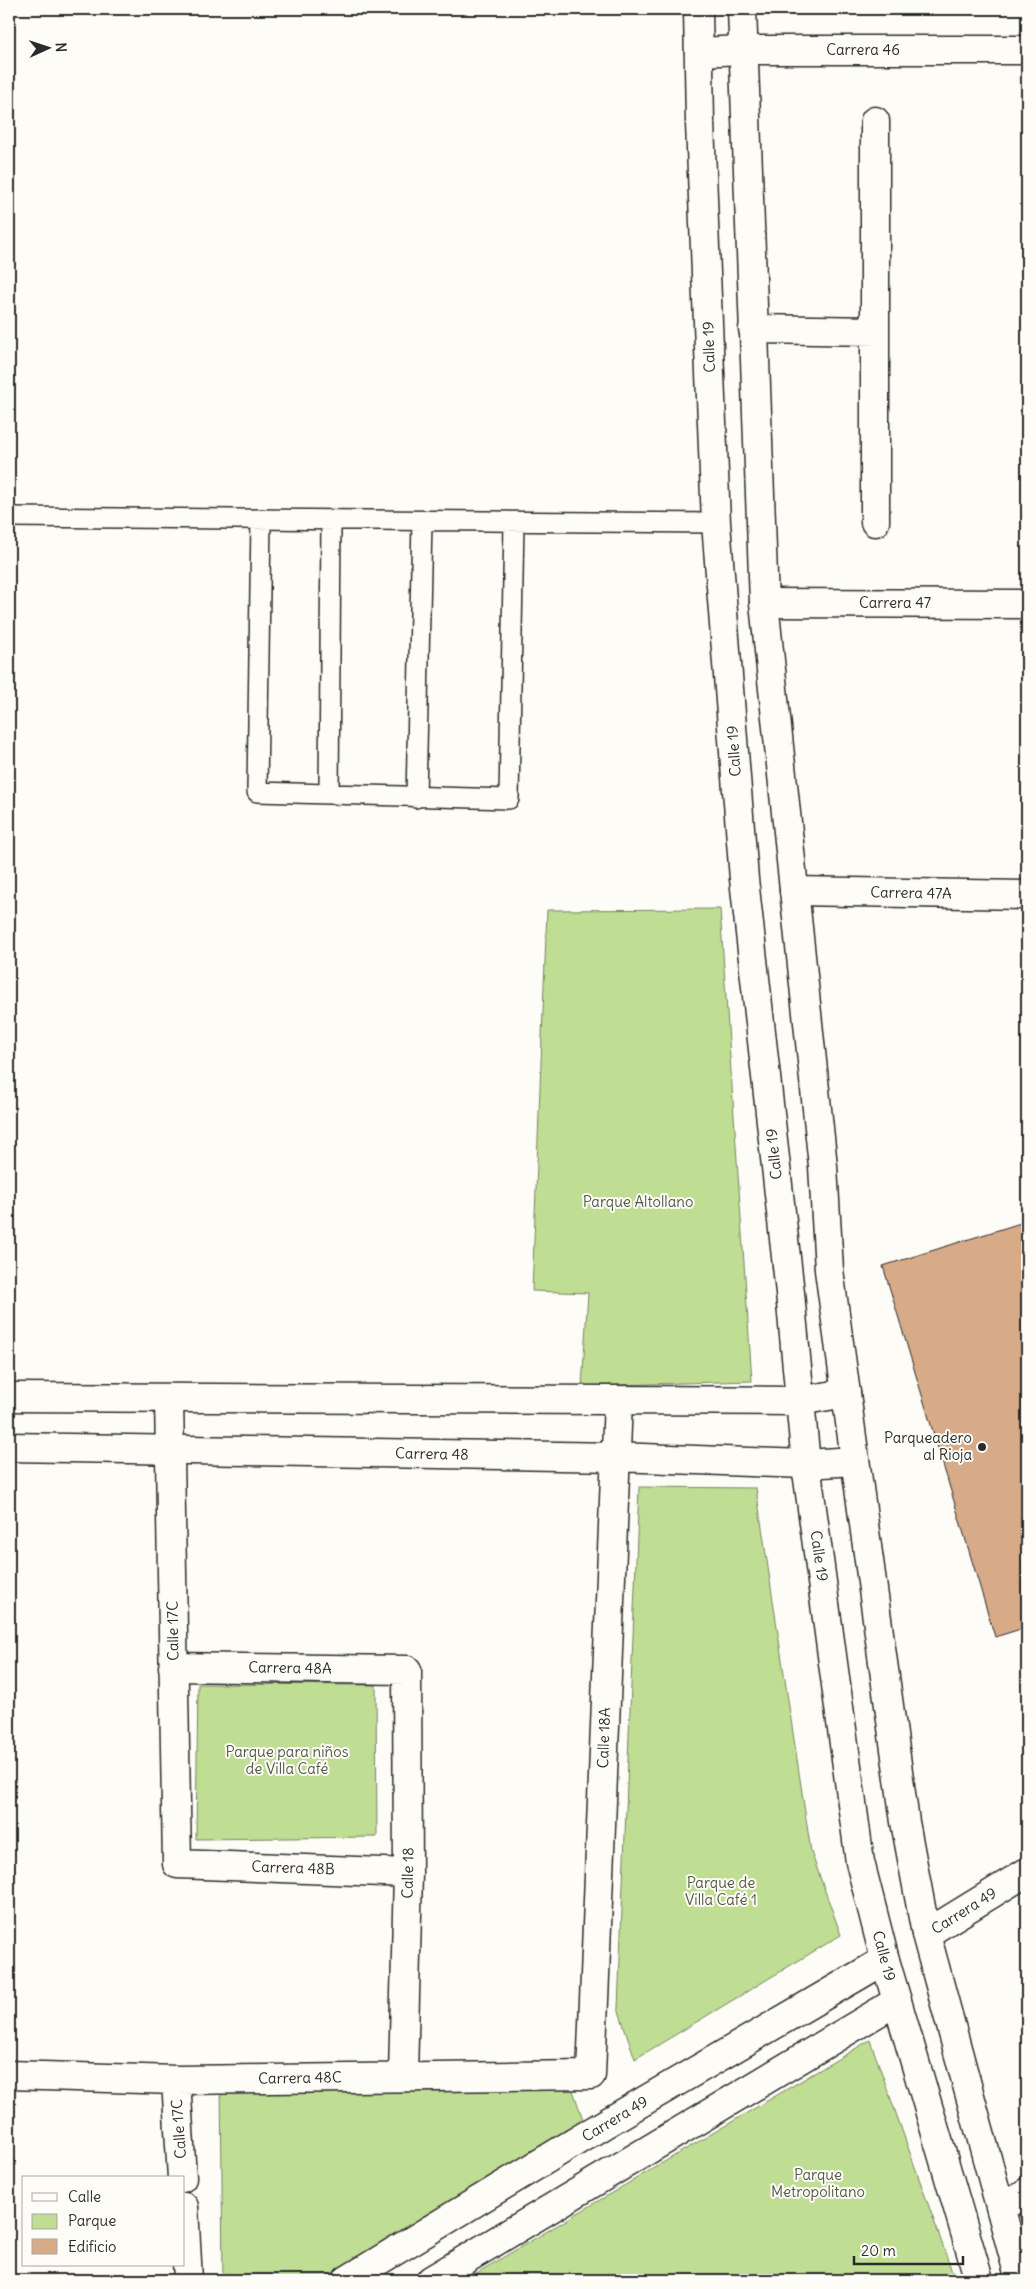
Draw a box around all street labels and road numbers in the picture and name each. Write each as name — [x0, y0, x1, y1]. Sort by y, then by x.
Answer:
street label: Carrera 46 — [826, 40, 900, 59]
street label: Calle 19 — [698, 321, 719, 373]
street label: Carrera 47 — [859, 593, 931, 612]
street label: Calle 19 — [722, 725, 745, 777]
street label: Carrera 47A — [870, 882, 952, 903]
street label: Calle 19 — [761, 1128, 786, 1181]
street label: Carrera 48 — [395, 1443, 469, 1464]
street label: Calle 19 — [807, 1529, 832, 1583]
street label: Calle 17C — [162, 1601, 183, 1661]
street label: Carrera 48A — [248, 1657, 332, 1678]
street label: Calle 18A — [593, 1707, 614, 1769]
street label: Calle 18 — [398, 1847, 417, 1899]
street label: Carrera 48B — [251, 1857, 335, 1878]
street label: Carrera 49 — [928, 1883, 1000, 1938]
street label: Calle 19 — [869, 1929, 900, 1983]
street label: Carrera 48C — [258, 2067, 342, 2088]
street label: Carrera 49 — [578, 2091, 651, 2146]
street label: Calle 17C — [167, 2098, 190, 2160]

